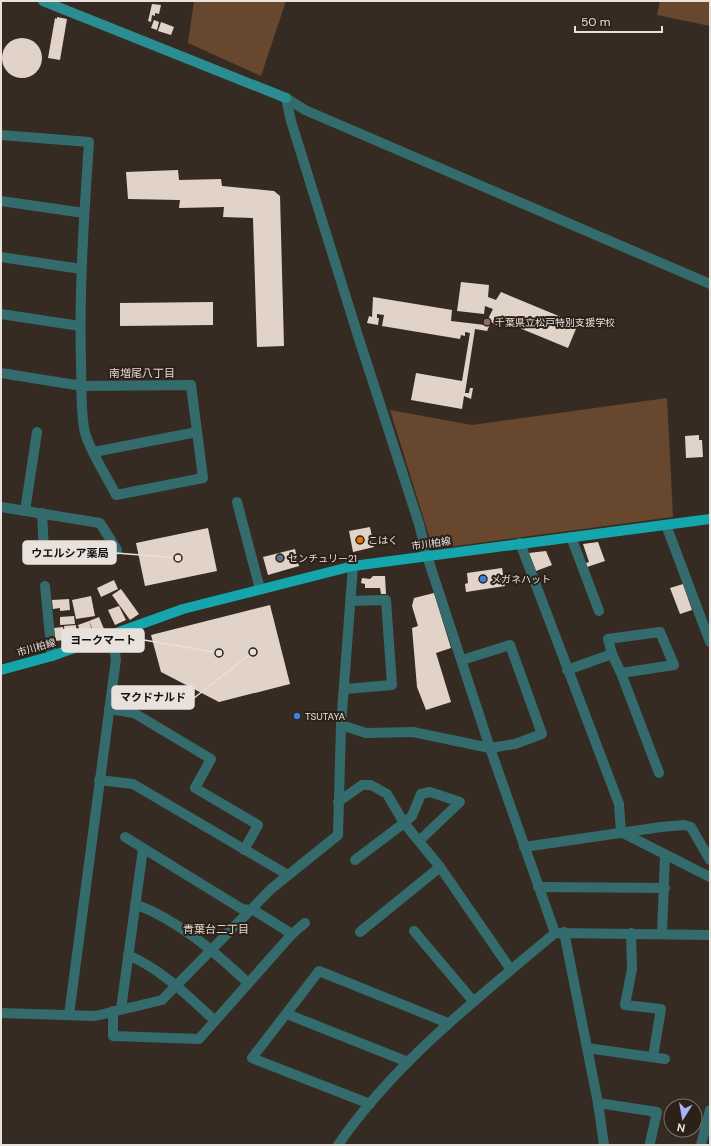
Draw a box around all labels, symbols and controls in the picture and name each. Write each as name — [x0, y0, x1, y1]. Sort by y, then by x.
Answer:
scale bar — [575, 8, 662, 34]
text: 50 m — [581, 14, 610, 30]
place label: 千葉県立松戸特別支援学校 — [495, 316, 615, 329]
marker: 千葉県立松戸特別支援学校 — [482, 317, 492, 327]
district label: 南増尾八丁目 — [109, 366, 175, 380]
place label: こはく — [368, 534, 398, 547]
street label: 市川柏線 — [410, 534, 452, 553]
marker: こはく — [355, 535, 365, 545]
callout: ウエルシア薬局 — [23, 541, 116, 564]
text: ウエルシア薬局 — [32, 546, 109, 560]
place label: センチュリー21 — [288, 552, 357, 565]
marker: センチュリー21 — [275, 553, 285, 563]
place label: メガネハット — [491, 573, 551, 586]
marker: メガネハット — [478, 574, 488, 584]
callout: ヨークマート — [62, 629, 144, 652]
text: ヨークマート — [70, 633, 136, 647]
street label: 市川柏線 — [15, 636, 57, 659]
callout: マクドナルド — [112, 686, 194, 709]
text: マクドナルド — [120, 690, 186, 704]
place label: TSUTAYA — [305, 710, 346, 723]
marker: TSUTAYA — [292, 711, 302, 721]
district label: 青葉台二丁目 — [183, 922, 249, 936]
north arrow — [663, 1098, 703, 1138]
text: N — [676, 1120, 686, 1135]

